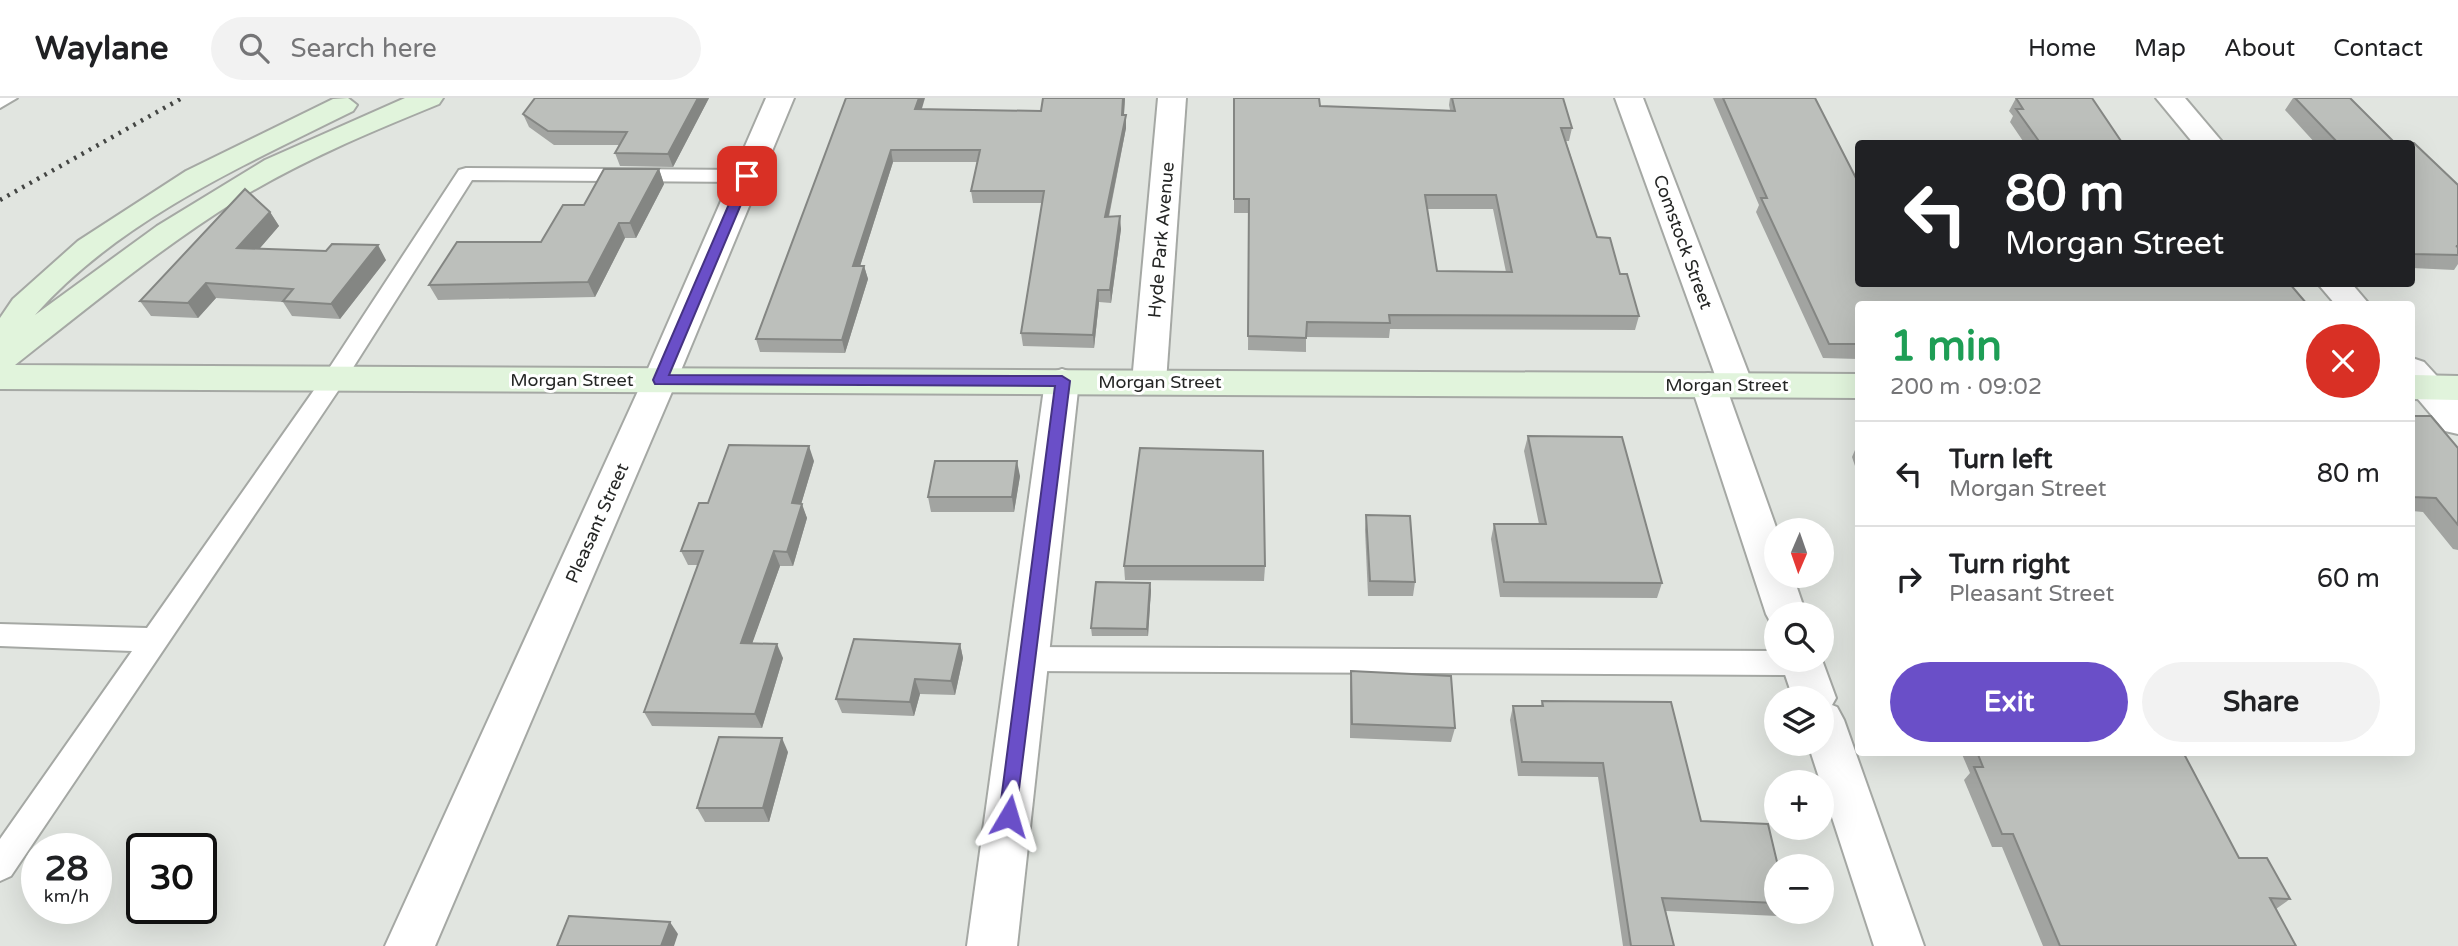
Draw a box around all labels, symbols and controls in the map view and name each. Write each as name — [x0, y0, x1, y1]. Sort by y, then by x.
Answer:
search box — [211, 17, 701, 80]
text: Waylane — [35, 29, 169, 68]
icon: search — [235, 29, 273, 67]
text: Search here — [291, 33, 437, 64]
text: Home — [2028, 34, 2096, 63]
text: Map — [2134, 34, 2186, 63]
text: About — [2224, 34, 2295, 63]
text: Contact — [2333, 34, 2423, 63]
pin — [717, 146, 777, 206]
icon: arrive — [728, 157, 766, 195]
street label: Hyde Park Avenue — [1143, 161, 1179, 319]
text: 80 m — [2005, 165, 2124, 224]
icon: left — [1890, 168, 1981, 259]
street label: Comstock Street — [1648, 172, 1718, 312]
text: Morgan Street — [2005, 225, 2224, 263]
text: 1 min — [1890, 321, 2002, 372]
button: close — [2306, 324, 2380, 398]
street label: Morgan Street — [510, 369, 634, 391]
street label: Morgan Street — [1098, 371, 1222, 393]
text: 200 m · 09:02 — [1890, 373, 2042, 401]
street label: Morgan Street — [1665, 374, 1789, 396]
text: Turn left — [1949, 444, 2052, 475]
icon: left — [1890, 455, 1928, 493]
text: 80 m — [2317, 458, 2380, 489]
street label: Pleasant Street — [561, 459, 633, 587]
text: Morgan Street — [1949, 475, 2107, 503]
north arrow — [1764, 518, 1834, 588]
map controls — [1764, 518, 1834, 924]
text: Turn right — [1949, 549, 2070, 580]
icon: right — [1890, 560, 1928, 598]
text: 60 m — [2317, 563, 2380, 594]
text: Pleasant Street — [1949, 580, 2114, 608]
button: search — [1764, 602, 1834, 672]
button: Exit — [1890, 662, 2128, 742]
button: Share — [2142, 662, 2380, 742]
button: layers — [1764, 686, 1834, 756]
button: + — [1764, 770, 1834, 840]
position arrow — [972, 779, 1046, 853]
speed limit sign: 30 — [126, 833, 217, 924]
text: 28 — [45, 848, 88, 890]
button: − — [1764, 854, 1834, 924]
text: km/h — [44, 885, 89, 907]

